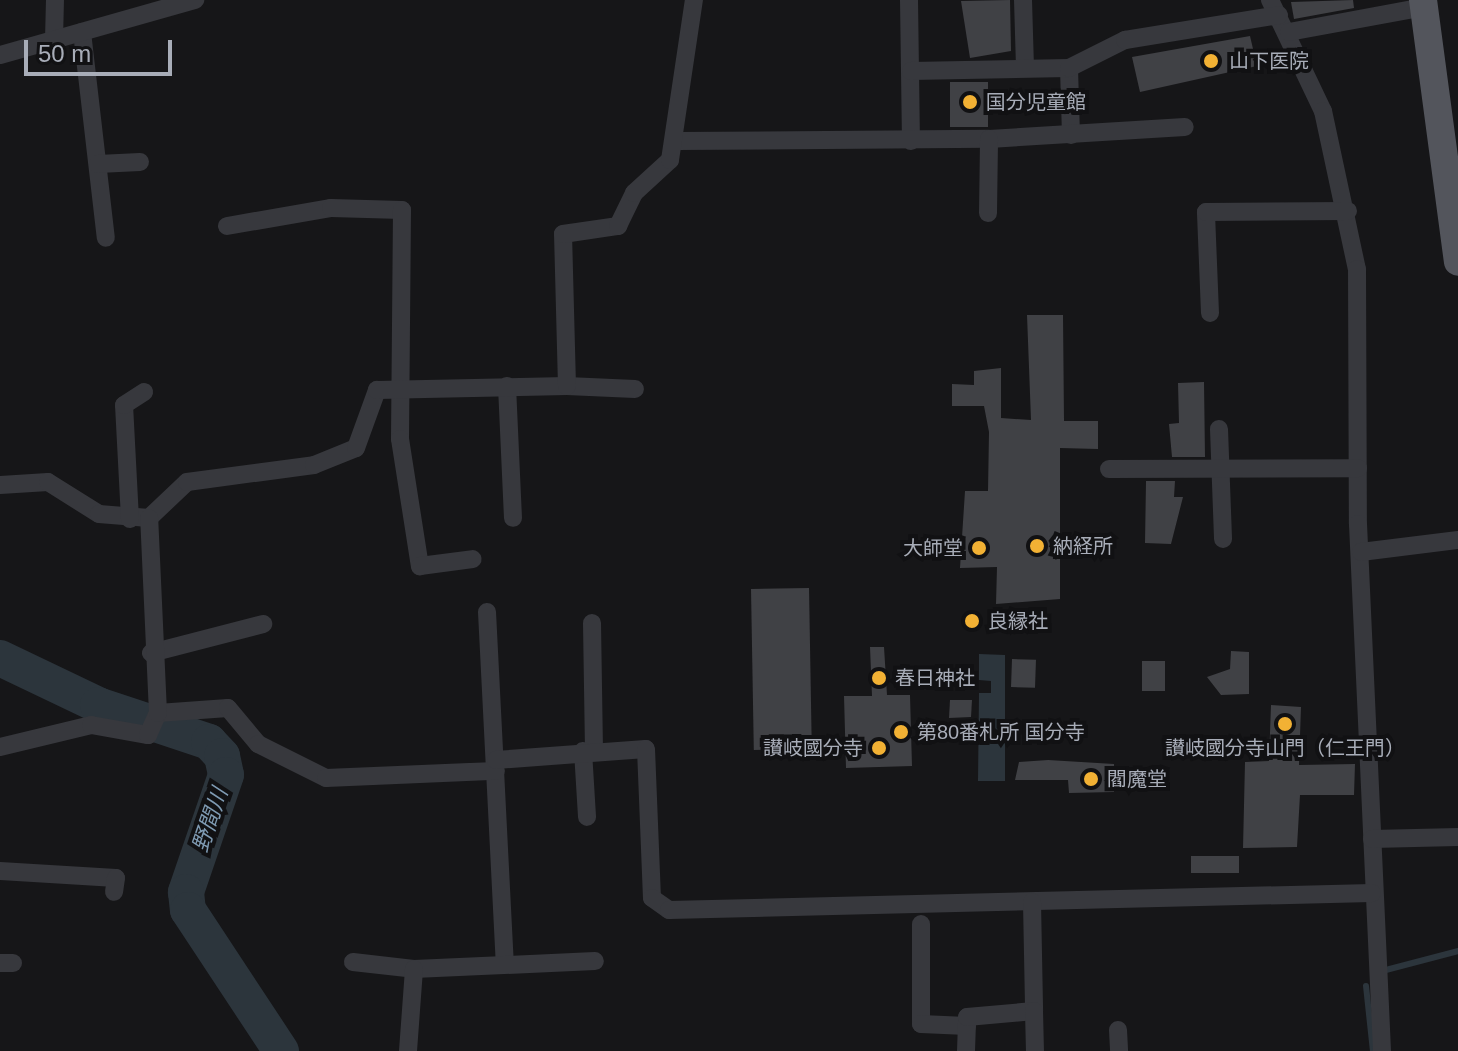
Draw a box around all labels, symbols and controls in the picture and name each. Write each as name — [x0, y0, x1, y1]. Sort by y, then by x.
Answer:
scale bar — [28, 24, 176, 74]
text: 50 m — [38, 40, 91, 67]
place label: 山下医院 — [1229, 49, 1309, 73]
marker: 山下医院 — [1200, 50, 1222, 72]
place label: 国分児童館 — [986, 90, 1086, 114]
marker: 国分児童館 — [961, 93, 979, 111]
place label: 納経所 — [1053, 534, 1113, 558]
place label: 大師堂 — [903, 536, 963, 560]
marker: 納経所 — [1028, 537, 1046, 555]
marker: 大師堂 — [970, 539, 988, 557]
place label: 良縁社 — [988, 609, 1048, 633]
marker: 良縁社 — [963, 612, 981, 630]
place label: 春日神社 — [895, 666, 975, 690]
marker: 春日神社 — [870, 669, 888, 687]
marker: 讃岐國分寺山門（仁王門） — [1276, 715, 1294, 733]
place label: 第80番札所 国分寺 — [917, 720, 1085, 744]
marker: 第80番札所 国分寺 — [892, 723, 910, 741]
place label: 讃岐國分寺 — [763, 736, 863, 760]
place label: 讃岐國分寺山門（仁王門） — [1165, 736, 1405, 760]
marker: 讃岐國分寺 — [870, 739, 888, 757]
place label: 閻魔堂 — [1107, 767, 1167, 791]
marker: 閻魔堂 — [1082, 770, 1100, 788]
water label: 野間川 — [187, 785, 233, 855]

